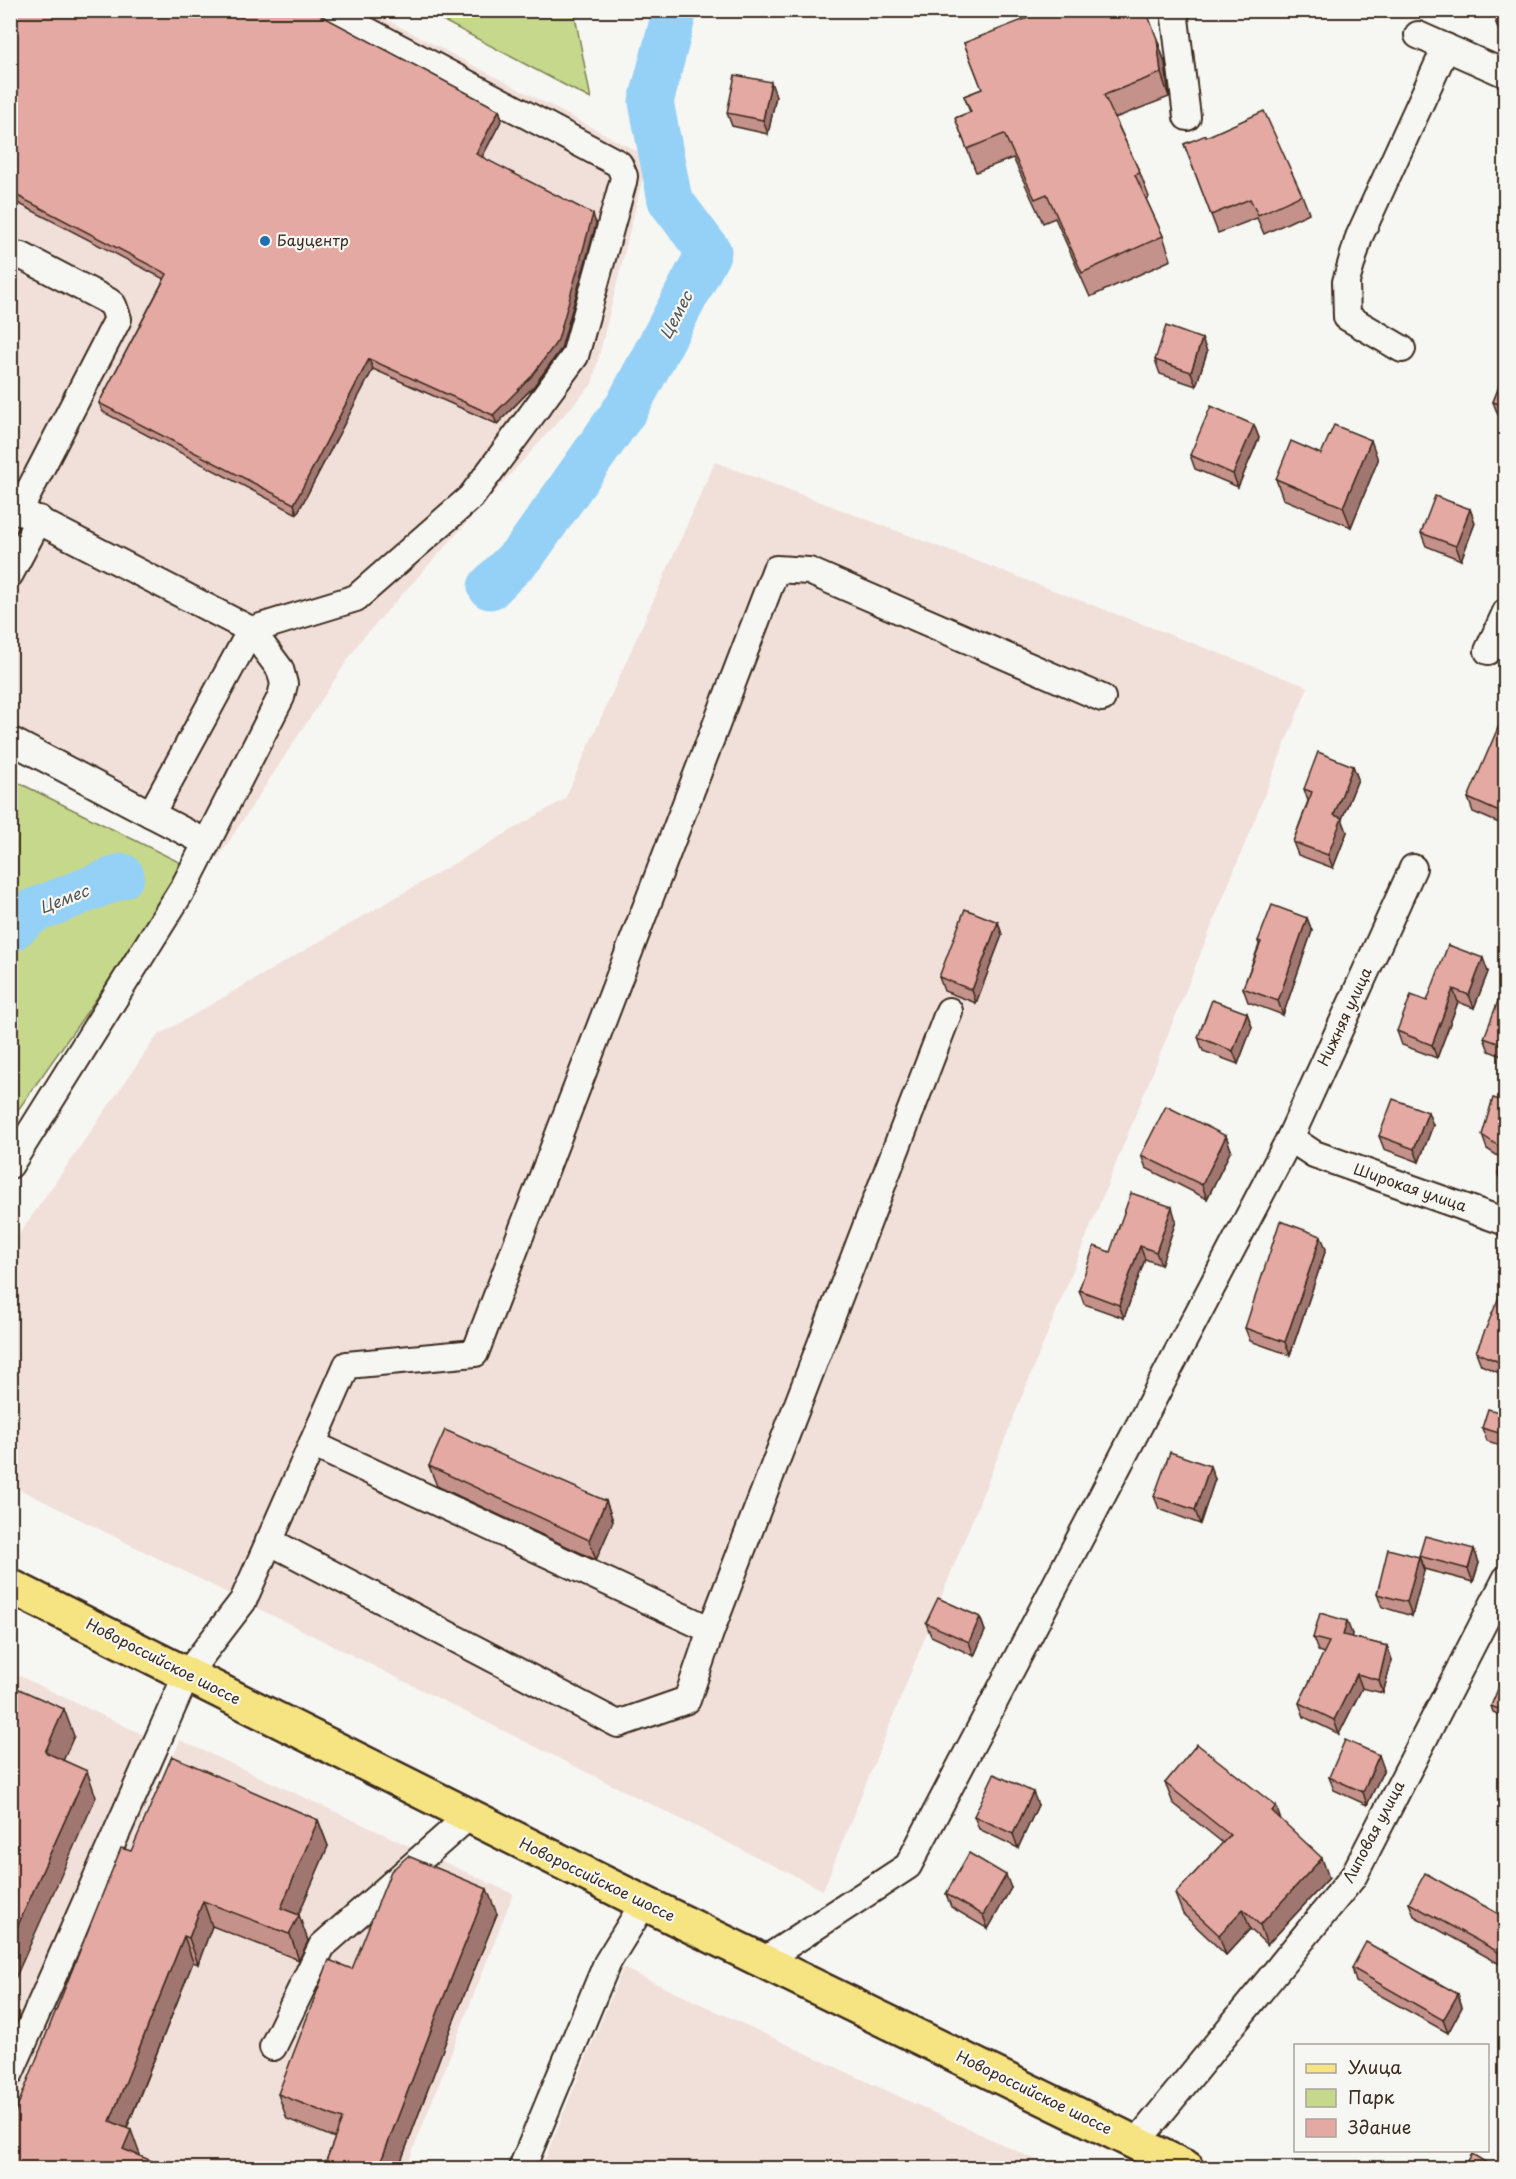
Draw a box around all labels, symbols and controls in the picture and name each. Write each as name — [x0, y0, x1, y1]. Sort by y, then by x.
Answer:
place label: Бауцентр — [277, 228, 349, 251]
marker: Бауцентр — [258, 234, 272, 248]
water label: Цемес — [653, 285, 698, 342]
water label: Цемес — [36, 877, 93, 918]
street label: Нижняя улица — [1311, 963, 1377, 1070]
street label: Широкая улица — [1351, 1156, 1471, 1217]
street label: Новороссийское шоссе — [82, 1612, 245, 1710]
street label: Липовая улица — [1336, 1776, 1410, 1886]
street label: Новороссийское шоссе — [516, 1831, 679, 1926]
street label: Новороссийское шоссе — [953, 2044, 1116, 2139]
legend — [1294, 2044, 1489, 2152]
text: Улица — [1348, 2053, 1402, 2080]
text: Парк — [1348, 2083, 1395, 2110]
text: Здание — [1348, 2113, 1411, 2140]

